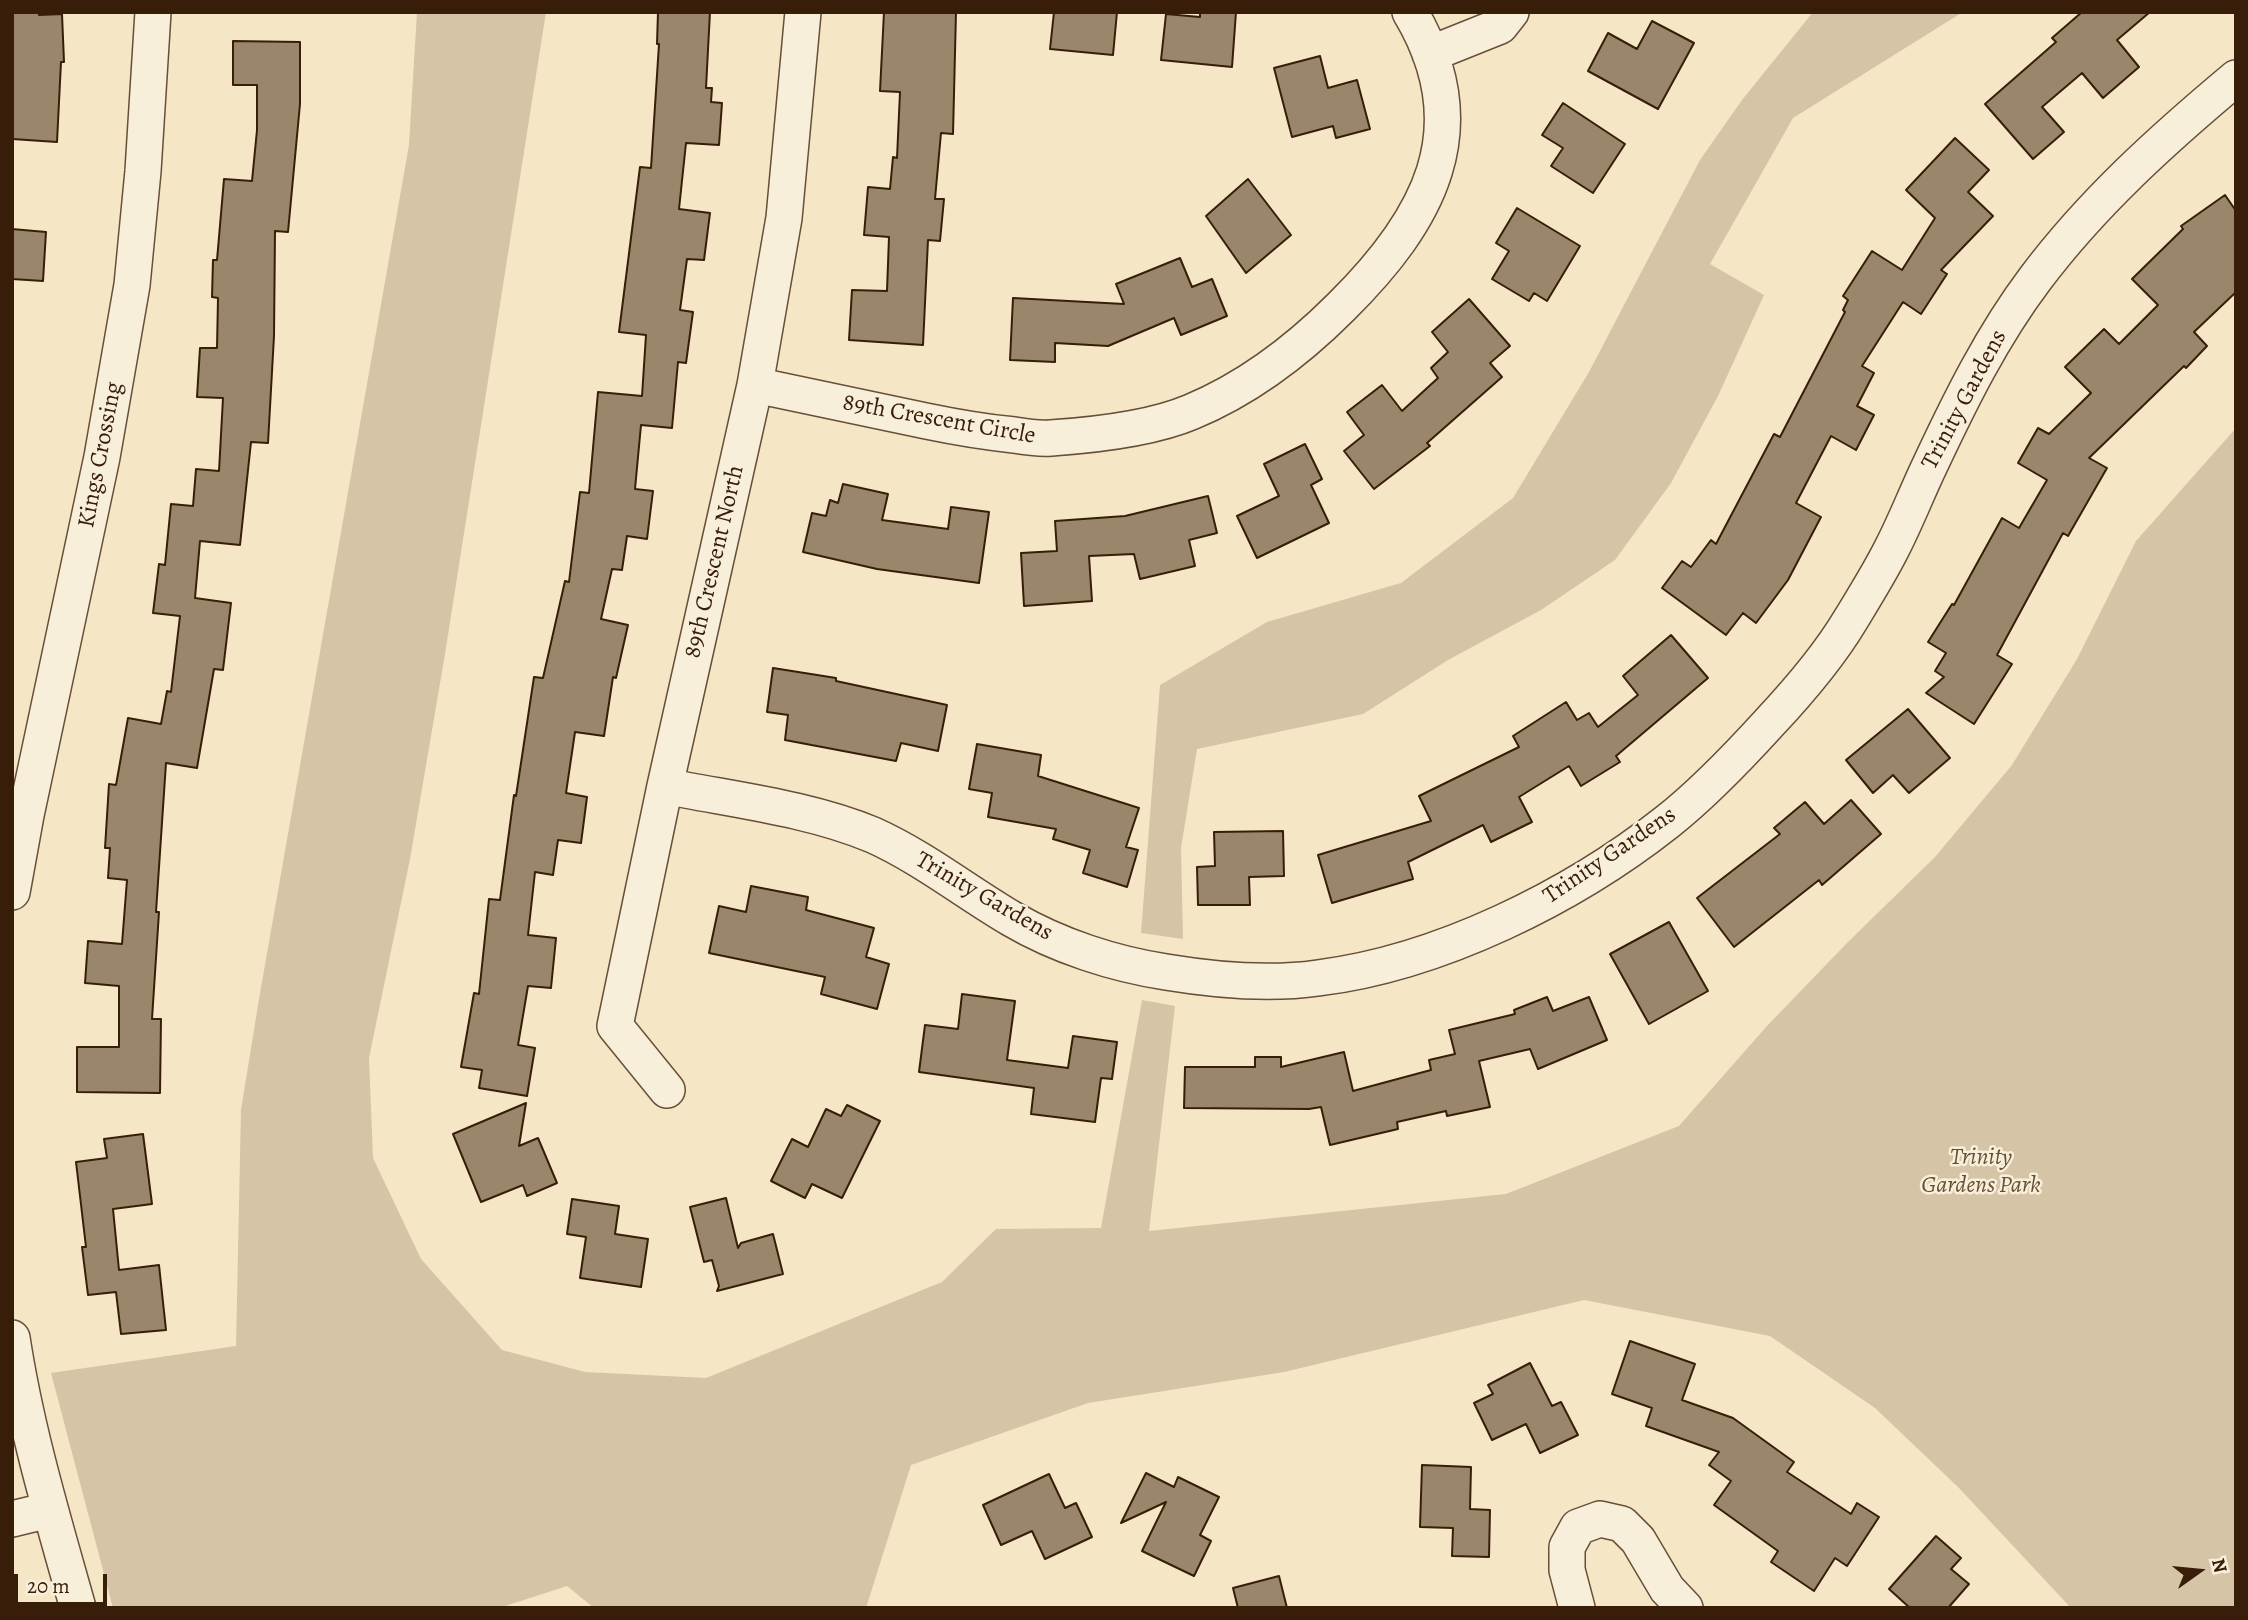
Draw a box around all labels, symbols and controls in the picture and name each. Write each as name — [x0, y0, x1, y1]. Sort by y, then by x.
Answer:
street label: Trinity Gardens — [1916, 325, 2014, 475]
street label: Kings Crossing — [73, 380, 129, 530]
street label: 89th Crescent Circle — [840, 389, 1038, 451]
street label: 89th Crescent North — [679, 463, 751, 661]
street label: Trinity Gardens — [1538, 801, 1682, 911]
street label: Trinity Gardens — [910, 846, 1058, 948]
park label: Trinity Gardens Park — [1921, 1144, 2041, 1200]
north arrow — [2164, 1536, 2234, 1606]
text: N — [2205, 1556, 2234, 1576]
scale bar — [18, 1560, 110, 1604]
text: 20 m — [27, 1572, 70, 1600]

